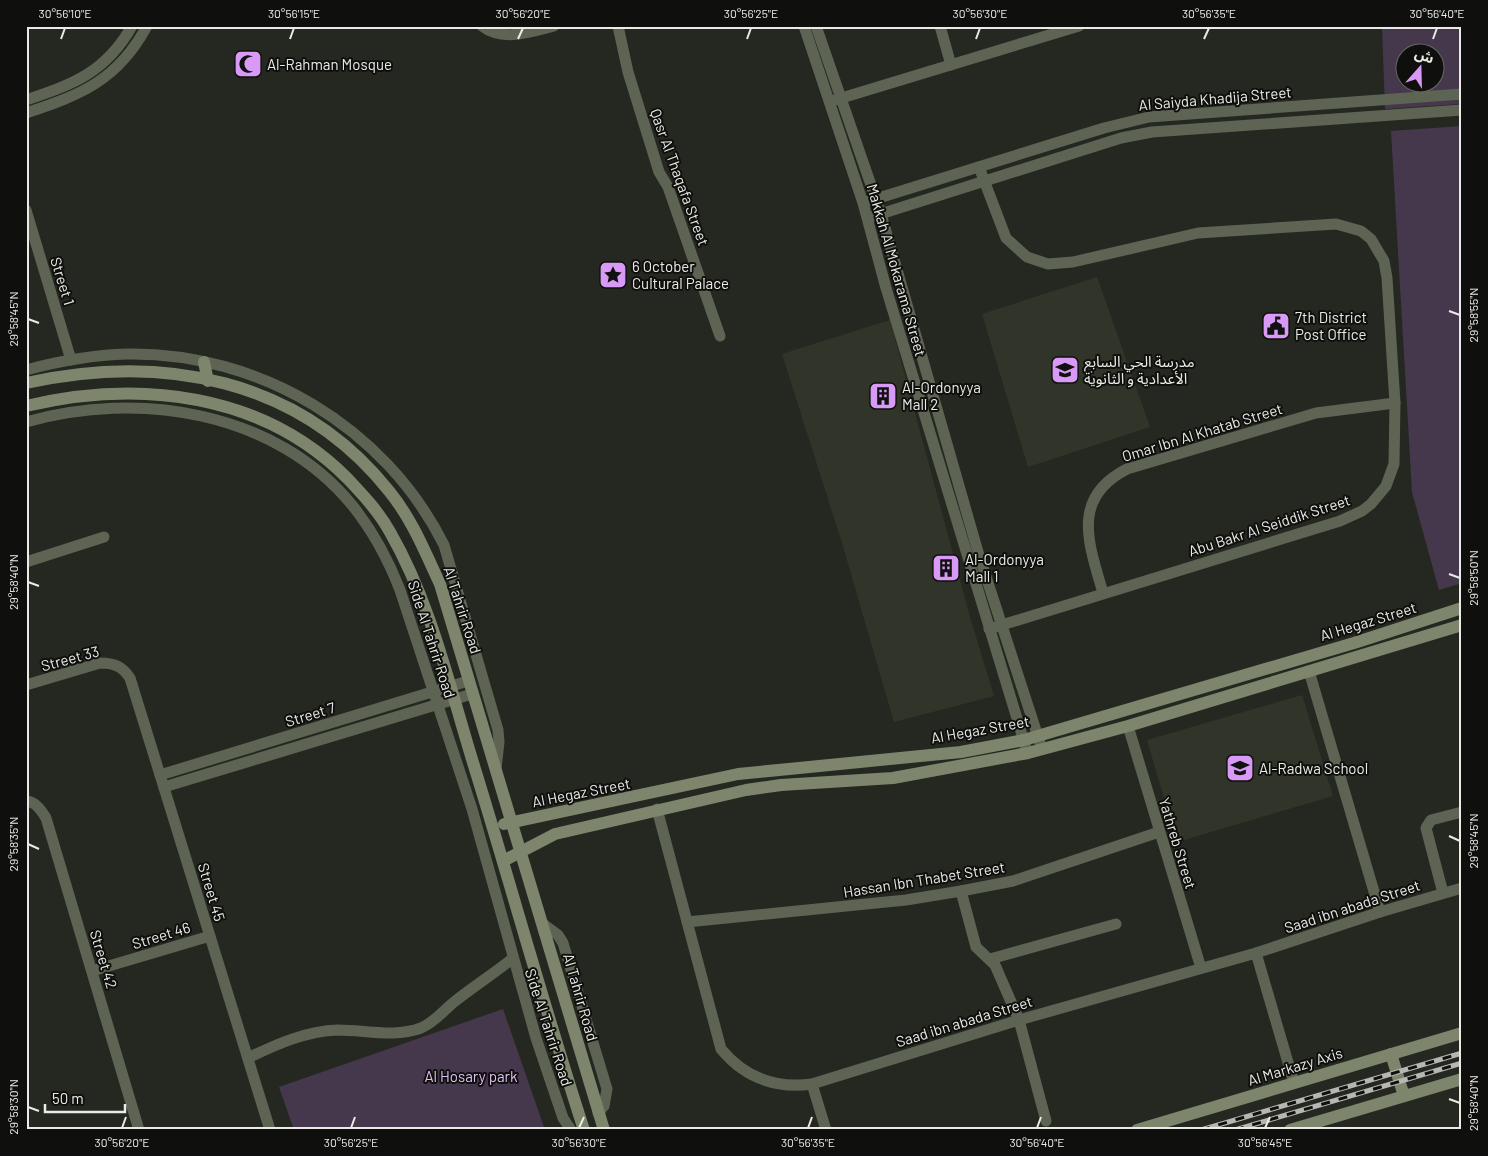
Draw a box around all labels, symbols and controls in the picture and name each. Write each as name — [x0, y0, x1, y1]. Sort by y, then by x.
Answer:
text: 30°56'10"E — [39, 6, 91, 20]
text: 30°56'15"E — [268, 6, 320, 20]
text: 30°56'20"E — [495, 6, 551, 20]
text: 30°56'25"E — [724, 6, 778, 20]
text: 30°56'30"E — [953, 6, 1007, 20]
text: 30°56'35"E — [1182, 6, 1236, 20]
text: 30°56'40"E — [1409, 6, 1465, 20]
north arrow — [1396, 42, 1446, 92]
text: ش — [1413, 44, 1437, 67]
mosque icon: Al-Rahman Mosque — [233, 49, 263, 79]
place label: Al-Rahman Mosque — [267, 55, 392, 73]
street label: Al Saiyda Khadija Street — [1138, 82, 1292, 114]
street label: Qasr Al Thaqafa Street — [647, 106, 713, 248]
street label: Makkah Al Mokarama Street — [864, 182, 930, 358]
street label: Street 1 — [47, 255, 79, 307]
place label: 6 October Cultural Palace — [632, 257, 729, 292]
place icon: 6 October Cultural Palace — [598, 260, 628, 290]
text: 29°58'55"N — [1466, 288, 1480, 342]
text: 29°58'45"N — [6, 291, 20, 347]
place label: 7th District Post Office — [1295, 308, 1367, 343]
public building icon: 7th District Post Office — [1261, 311, 1291, 341]
place label: مدرسة الحي السابع الأعدادية و الثانوية — [1084, 352, 1195, 388]
school or university icon: مدرسة الحي السابع الأعدادية و الثانوية — [1050, 355, 1080, 385]
place label: Al-Ordonyya Mall 2 — [902, 378, 981, 413]
building icon: Al-Ordonyya Mall 2 — [868, 381, 898, 411]
street label: Omar Ibn Al Khatab Street — [1120, 399, 1284, 465]
street label: Abu Bakr Al Seiddik Street — [1186, 490, 1352, 560]
place label: Al-Ordonyya Mall 1 — [965, 550, 1044, 585]
text: 29°58'50"N — [1466, 550, 1480, 606]
building icon: Al-Ordonyya Mall 1 — [931, 553, 961, 583]
text: 29°58'40"N — [6, 554, 20, 610]
street label: Al Tahrir Road — [440, 564, 486, 656]
street label: Side Al Tahrir Road — [405, 578, 459, 700]
street label: Al Hegaz Street — [1318, 598, 1418, 644]
street label: Street 33 — [39, 642, 101, 674]
street label: Street 7 — [283, 698, 337, 730]
street label: Al Hegaz Street — [929, 711, 1031, 747]
school or university icon: Al-Radwa School — [1225, 753, 1255, 783]
place label: Al-Radwa School — [1259, 759, 1368, 777]
street label: Al Hegaz Street — [530, 774, 632, 810]
street label: Yathreb Street — [1156, 795, 1200, 891]
text: 29°58'45"N — [1466, 813, 1480, 869]
text: 29°58'35"N — [6, 817, 20, 871]
street label: Hassan Ibn Thabet Street — [842, 857, 1006, 901]
street label: Street 45 — [195, 861, 229, 923]
street label: Saad ibn abada Street — [1282, 876, 1422, 936]
street label: Street 46 — [130, 918, 192, 952]
street label: Street 42 — [87, 928, 121, 990]
street label: Al Tahrir Road — [560, 951, 602, 1043]
street label: Side Al Tahrir Road — [522, 966, 576, 1088]
street label: Saad ibn abada Street — [894, 992, 1034, 1050]
street label: Al Markazy Axis — [1245, 1043, 1345, 1089]
park label: Al Hosary park — [424, 1067, 518, 1085]
text: 29°58'40"N — [1466, 1075, 1480, 1131]
text: 29°58'30"N — [6, 1079, 20, 1135]
scale bar — [45, 1081, 125, 1113]
text: 50 m — [52, 1089, 84, 1107]
text: 30°56'20"E — [94, 1135, 150, 1149]
text: 30°56'25"E — [324, 1135, 378, 1149]
text: 30°56'30"E — [552, 1135, 606, 1149]
text: 30°56'35"E — [781, 1135, 835, 1149]
text: 30°56'40"E — [1009, 1135, 1065, 1149]
text: 30°56'45"E — [1238, 1135, 1292, 1149]

